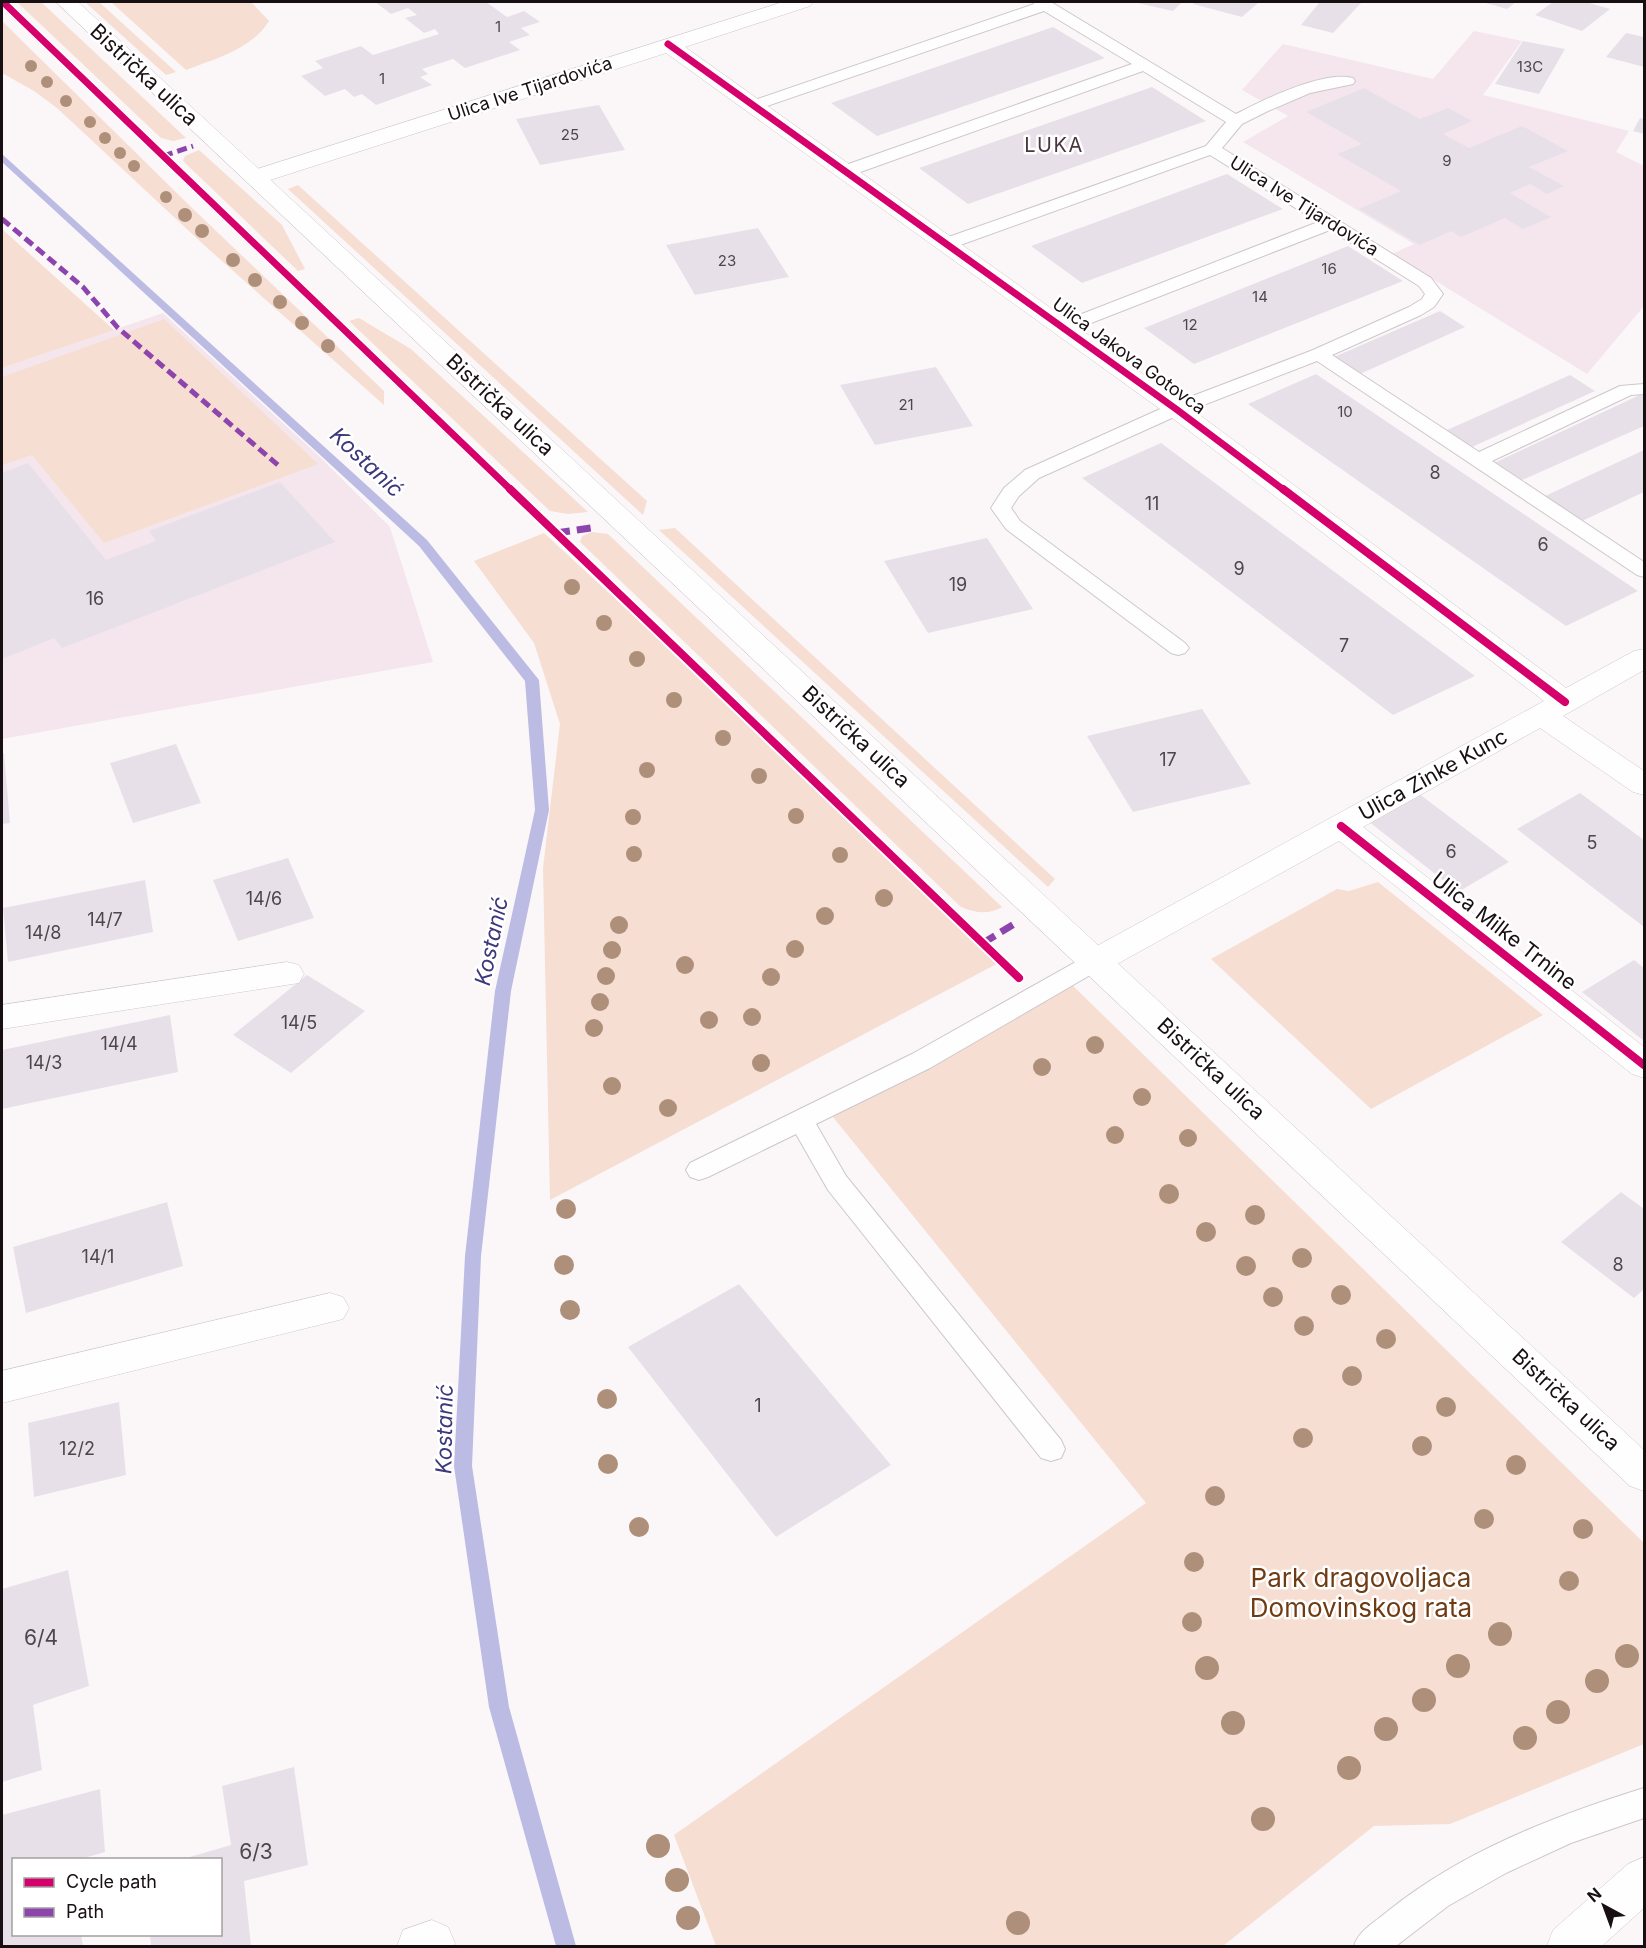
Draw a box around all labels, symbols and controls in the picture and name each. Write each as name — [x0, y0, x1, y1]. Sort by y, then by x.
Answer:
house number: 1 — [495, 17, 501, 36]
street label: Bistrička ulica — [85, 18, 203, 131]
street label: Ulica Ive Tijardovića — [445, 52, 615, 125]
house number: 13C — [1517, 57, 1543, 76]
house number: 1 — [379, 69, 385, 88]
house number: 25 — [561, 125, 579, 144]
district label: LUKA — [1024, 133, 1084, 157]
street label: Ulica Ive Tijardovića — [1226, 151, 1383, 260]
house number: 9 — [1442, 151, 1452, 170]
house number: 23 — [718, 251, 736, 270]
house number: 16 — [1321, 259, 1337, 278]
house number: 14 — [1252, 287, 1268, 306]
street label: Ulica Jakova Gotovca — [1049, 293, 1210, 418]
house number: 12 — [1182, 315, 1198, 334]
street label: Bistrička ulica — [441, 348, 559, 461]
house number: 21 — [898, 395, 914, 414]
house number: 10 — [1337, 402, 1353, 421]
water label: Kostanić — [325, 422, 409, 502]
house number: 8 — [1429, 462, 1441, 483]
house number: 11 — [1145, 493, 1159, 514]
house number: 6 — [1537, 534, 1549, 555]
house number: 9 — [1233, 558, 1245, 579]
house number: 19 — [949, 574, 967, 595]
house number: 16 — [86, 588, 104, 609]
house number: 7 — [1339, 635, 1349, 656]
street label: Bistrička ulica — [797, 680, 915, 793]
street label: Ulica Zinke Kunc — [1354, 723, 1511, 826]
house number: 17 — [1159, 749, 1177, 770]
house number: 5 — [1587, 832, 1597, 853]
house number: 6 — [1445, 841, 1457, 862]
street label: Ulica Milke Trnine — [1427, 866, 1582, 995]
house number: 14/6 — [246, 888, 282, 909]
water label: Kostanić — [469, 894, 513, 988]
house number: 14/7 — [87, 909, 123, 930]
house number: 14/8 — [25, 922, 61, 943]
house number: 14/5 — [281, 1012, 317, 1033]
street label: Bistrička ulica — [1152, 1012, 1270, 1125]
house number: 14/4 — [100, 1033, 138, 1054]
house number: 14/3 — [26, 1052, 62, 1073]
house number: 14/1 — [82, 1246, 114, 1267]
house number: 8 — [1612, 1254, 1624, 1275]
street label: Bistrička ulica — [1507, 1343, 1625, 1456]
water label: Kostanić — [430, 1384, 458, 1474]
house number: 1 — [754, 1395, 762, 1416]
house number: 12/2 — [59, 1438, 95, 1459]
park label: Park dragovoljaca Domovinskog rata — [1250, 1562, 1472, 1623]
house number: 6/4 — [24, 1625, 58, 1650]
house number: 6/3 — [239, 1839, 273, 1864]
legend — [12, 1858, 222, 1936]
text: Cycle path — [66, 1871, 157, 1892]
north arrow — [1574, 1876, 1634, 1936]
text: N — [1583, 1883, 1605, 1906]
text: Path — [66, 1901, 104, 1922]

